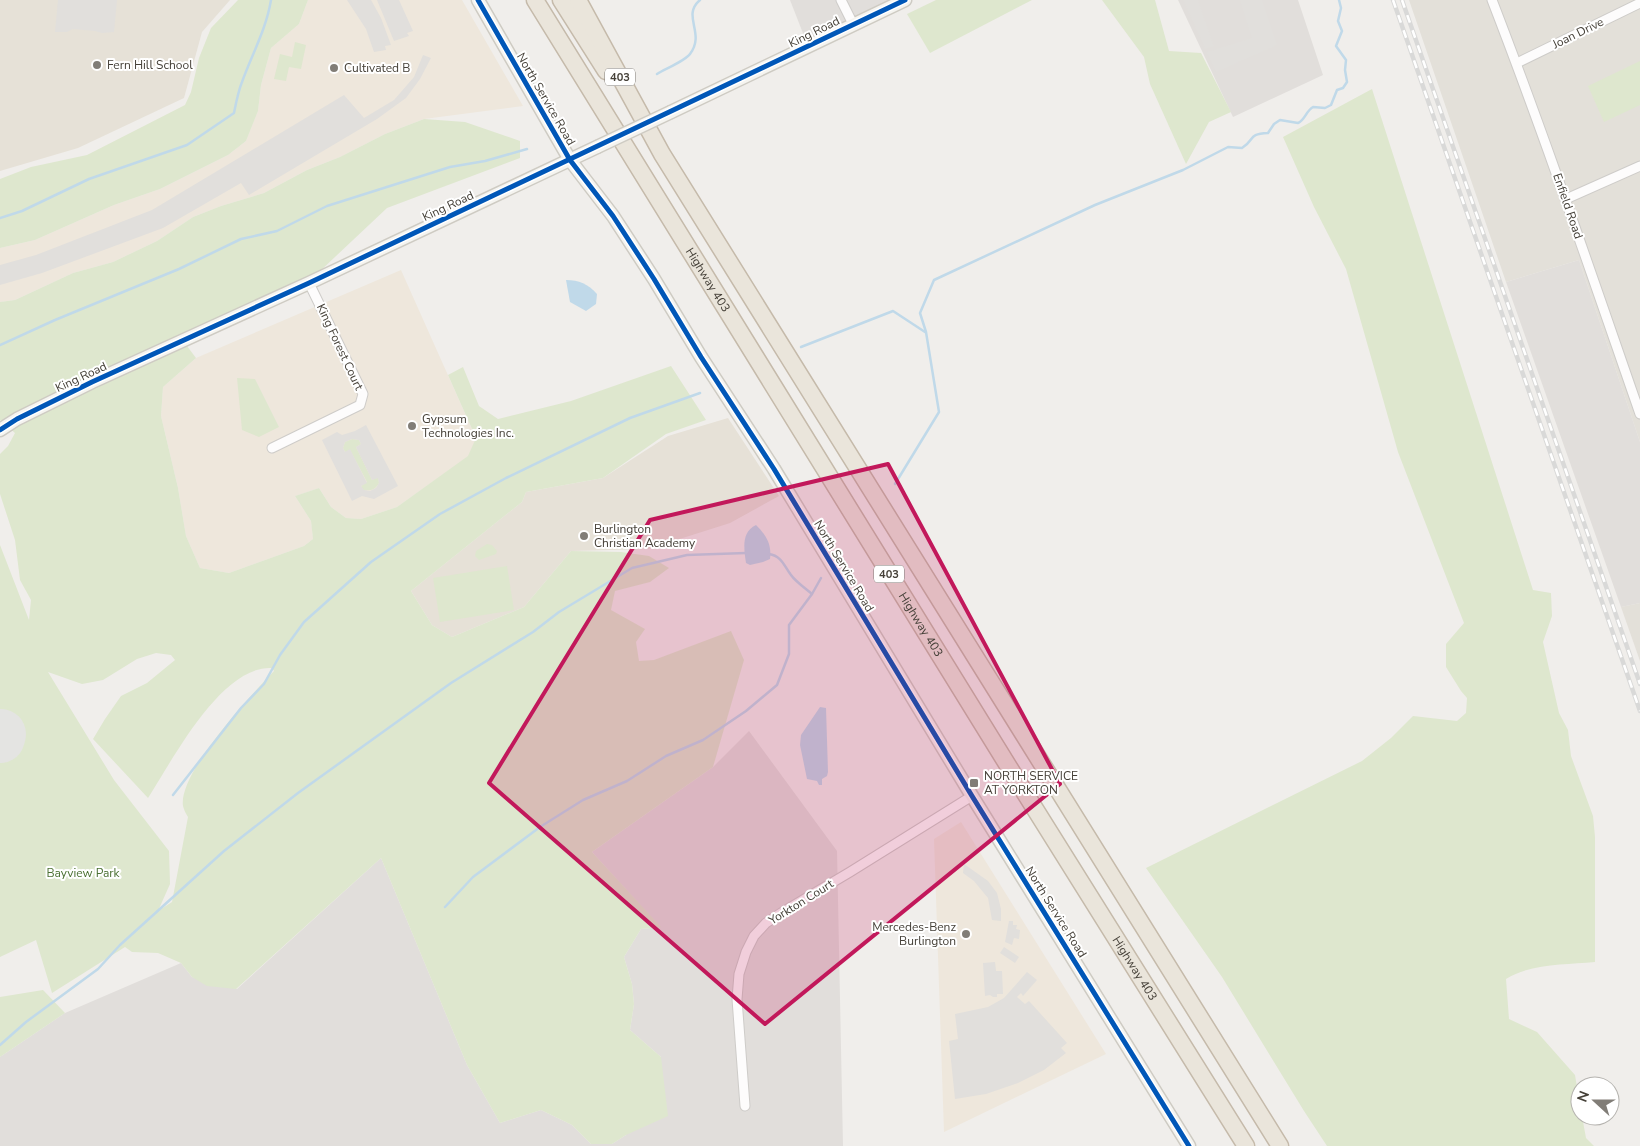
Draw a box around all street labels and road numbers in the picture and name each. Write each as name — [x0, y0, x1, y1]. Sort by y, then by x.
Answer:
street label: King Road — [786, 13, 842, 51]
street label: Joan Drive — [1549, 14, 1606, 53]
street label: North Service Road — [513, 50, 579, 148]
road number: 403 — [605, 68, 635, 86]
street label: Enfield Road — [1549, 171, 1587, 241]
street label: King Road — [420, 187, 476, 225]
street label: Highway 403 — [682, 245, 734, 315]
street label: King Forest Court — [313, 301, 367, 394]
street label: King Road — [53, 358, 109, 396]
street label: North Service Road — [810, 517, 878, 615]
road number: 403 — [874, 566, 904, 582]
street label: Highway 403 — [895, 589, 947, 660]
street label: North Service Road — [1022, 863, 1090, 961]
street label: Yorkton Court — [765, 875, 837, 929]
street label: Highway 403 — [1109, 933, 1161, 1003]

